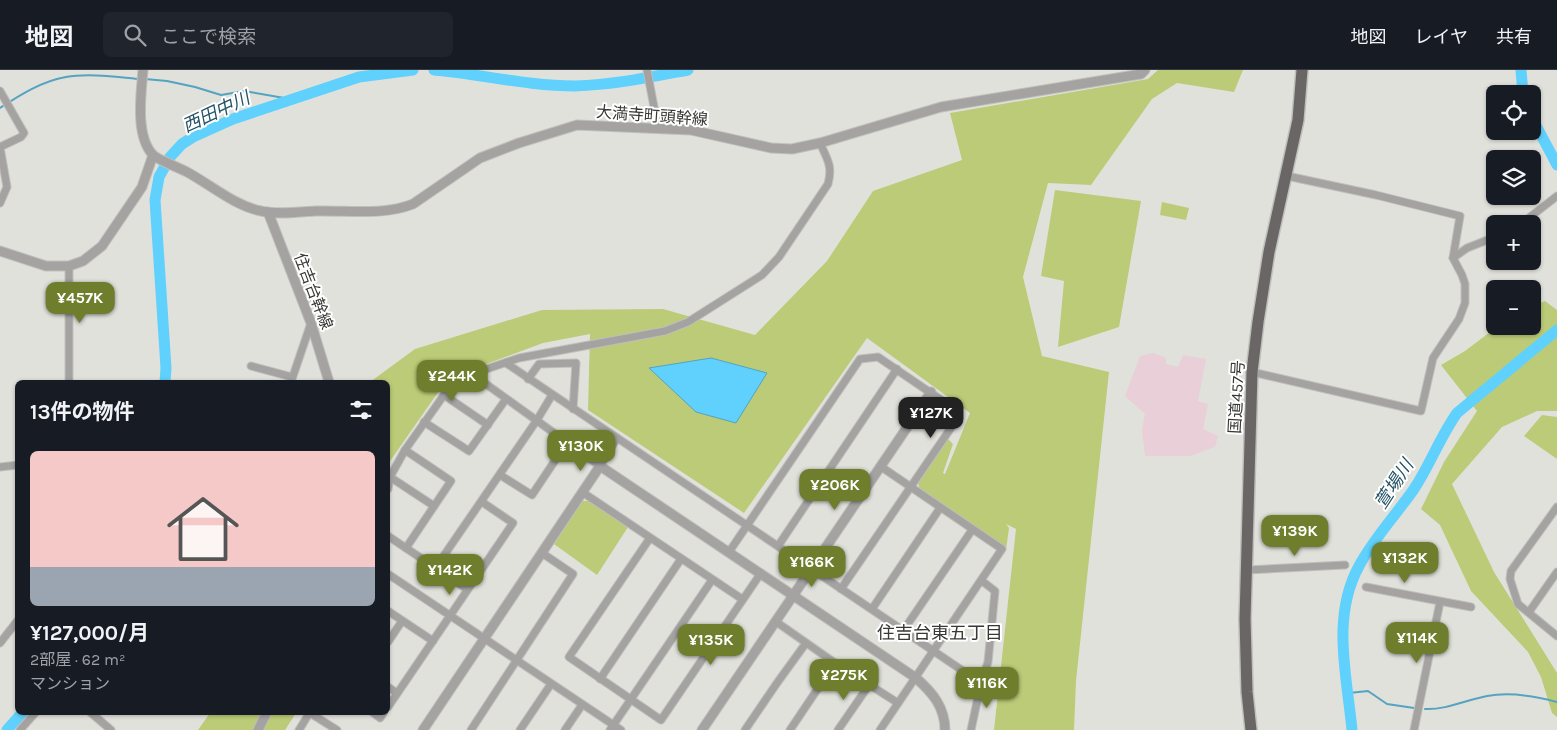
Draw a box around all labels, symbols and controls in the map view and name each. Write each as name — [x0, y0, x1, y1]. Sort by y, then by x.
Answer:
search box — [103, 12, 453, 57]
icon: search — [121, 21, 149, 49]
text: 地図 — [25, 23, 73, 51]
text: ここで検索 — [161, 26, 256, 48]
text: 地図 — [1351, 26, 1387, 48]
text: レイヤ — [1415, 26, 1468, 48]
text: 共有 — [1496, 26, 1532, 48]
map controls — [1486, 85, 1541, 335]
button: locate — [1486, 85, 1541, 140]
water label: 西田中川 — [179, 86, 255, 137]
street label: 大満寺町頭幹線 — [595, 102, 708, 129]
button: layers — [1486, 150, 1541, 205]
button: + — [1486, 215, 1541, 270]
street label: 住吉台幹線 — [290, 250, 337, 332]
button: − — [1486, 280, 1541, 335]
pin: ¥457K — [45, 282, 115, 324]
text: ¥457K — [57, 288, 103, 307]
pin: ¥244K — [417, 360, 487, 402]
street label: 国道457号 — [1225, 360, 1248, 434]
text: ¥244K — [428, 366, 476, 385]
icon: filters — [347, 396, 375, 424]
pin: ¥127K — [896, 396, 966, 439]
text: 13件の物件 — [30, 400, 135, 424]
text: ¥127K — [909, 403, 953, 422]
pin: ¥130K — [546, 430, 616, 472]
text: ¥130K — [558, 436, 604, 455]
water label: 萱場川 — [1370, 454, 1419, 513]
pin: ¥206K — [800, 468, 870, 511]
text: ¥206K — [810, 475, 860, 494]
icon: home — [158, 484, 248, 574]
pin: ¥139K — [1260, 514, 1330, 557]
text: ¥139K — [1272, 521, 1318, 540]
pin: ¥132K — [1370, 542, 1440, 584]
pin: ¥166K — [777, 546, 847, 588]
text: ¥132K — [1382, 548, 1428, 567]
text: ¥166K — [790, 552, 834, 571]
pin: ¥142K — [415, 554, 485, 596]
text: ¥142K — [428, 560, 472, 579]
text: ¥127,000/月 — [30, 621, 149, 645]
district label: 住吉台東五丁目 — [877, 622, 1003, 644]
pin: ¥114K — [1382, 622, 1452, 664]
pin: ¥135K — [676, 624, 746, 666]
text: ¥114K — [1397, 628, 1437, 647]
text: ¥135K — [689, 630, 733, 649]
text: 2部屋 · 62 m² — [30, 650, 125, 669]
pin: ¥275K — [809, 658, 879, 701]
text: ¥275K — [821, 665, 867, 684]
pin: ¥116K — [952, 666, 1022, 709]
text: ¥116K — [967, 673, 1007, 692]
text: マンション — [30, 674, 110, 693]

